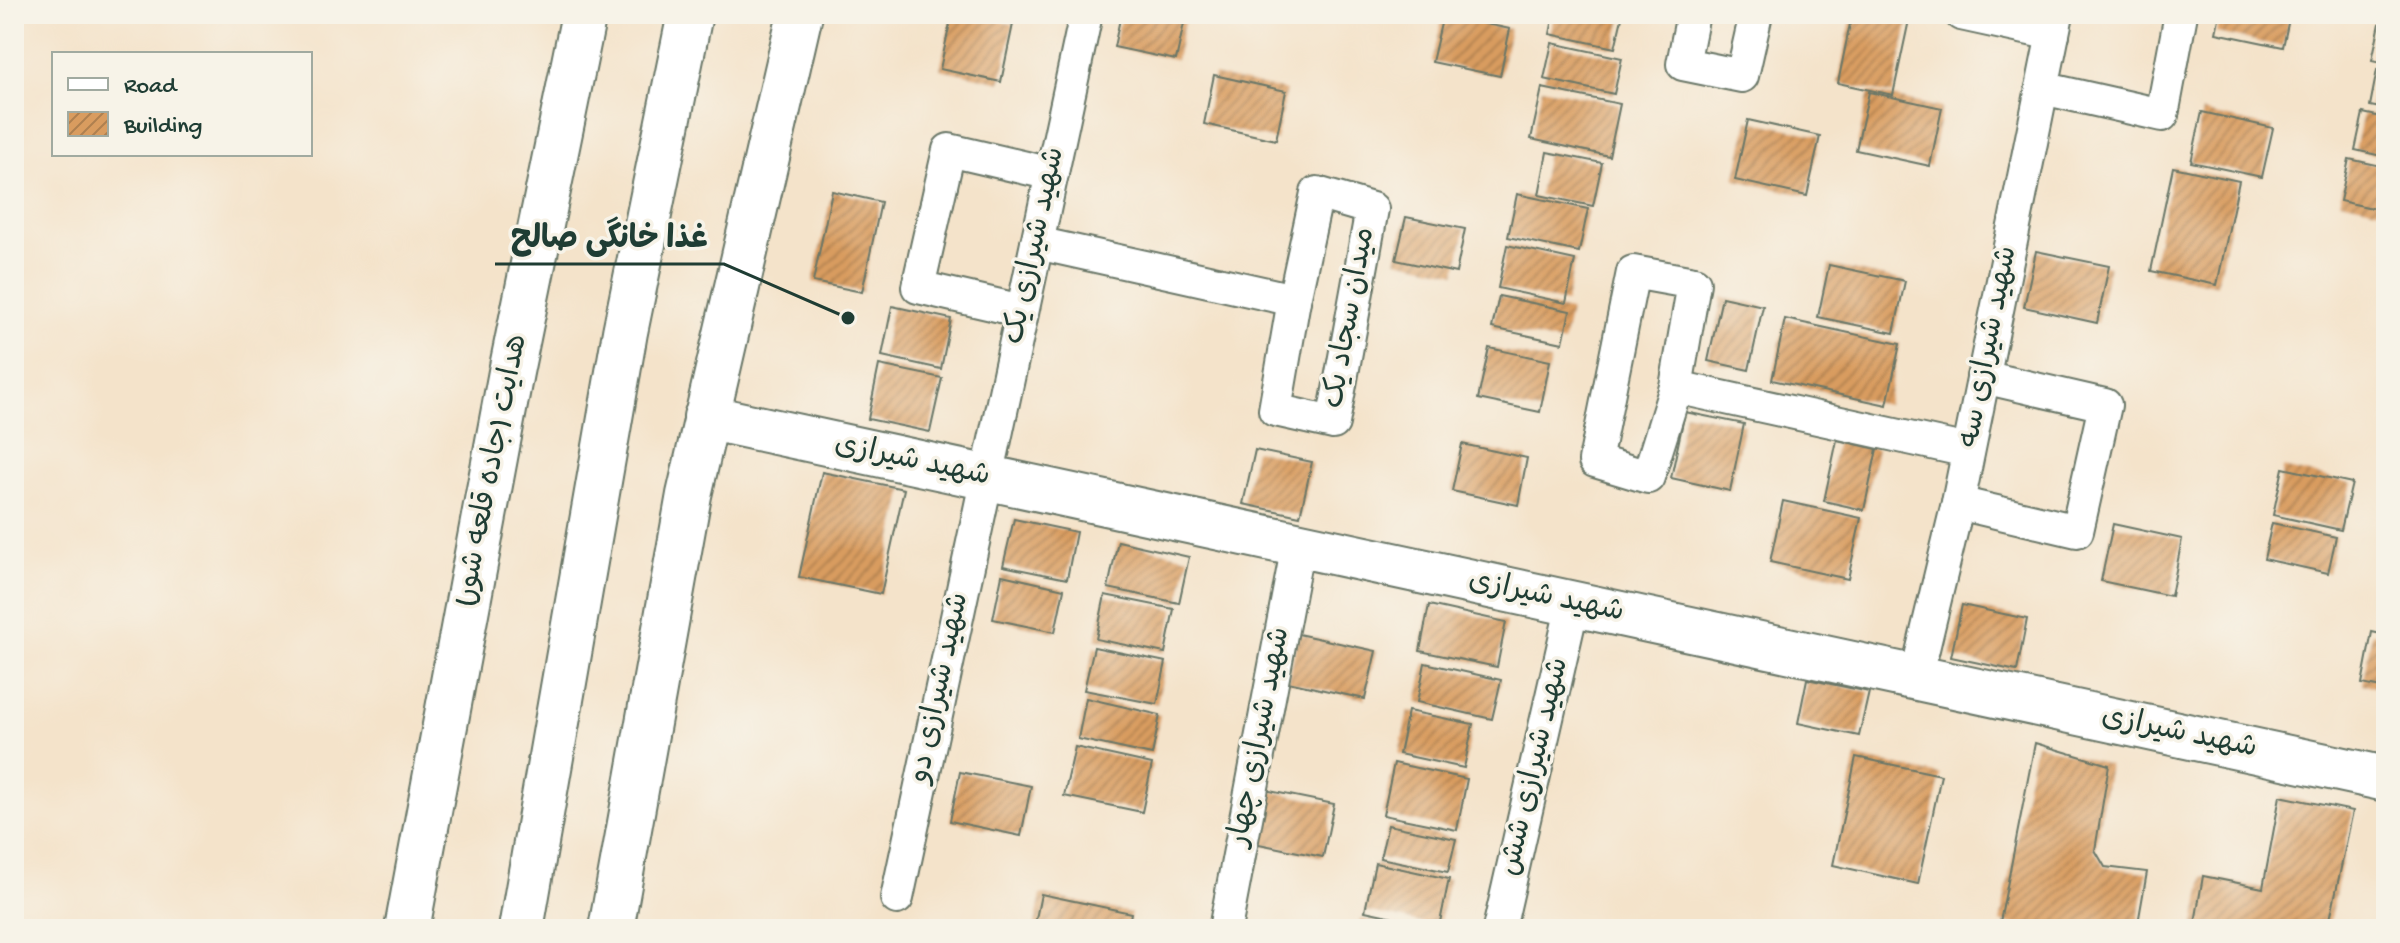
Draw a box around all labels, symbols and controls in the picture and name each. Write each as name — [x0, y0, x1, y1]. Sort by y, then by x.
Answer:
legend — [52, 52, 312, 156]
text: Road — [124, 73, 178, 102]
text: Building — [123, 113, 202, 142]
street label: شهید شیرازی یک — [998, 144, 1074, 348]
callout: غذا خانگی صالح — [495, 208, 724, 264]
text: غذا خانگی صالح — [510, 216, 708, 260]
street label: میدان سجاد یک — [1318, 225, 1384, 411]
street label: شهید شیرازی سه — [1953, 243, 2027, 451]
street label: هدایت (جاده قلعه شور) — [449, 331, 537, 611]
street label: شهید شیرازی — [831, 428, 993, 496]
street label: شهید شیرازی — [1465, 564, 1627, 632]
street label: شهید شیرازی دو — [903, 590, 978, 788]
street label: شهید شیرازی چهار — [1222, 624, 1299, 853]
street label: شهید شیرازی شش — [1494, 654, 1578, 880]
street label: شهید شیرازی — [2098, 700, 2260, 768]

